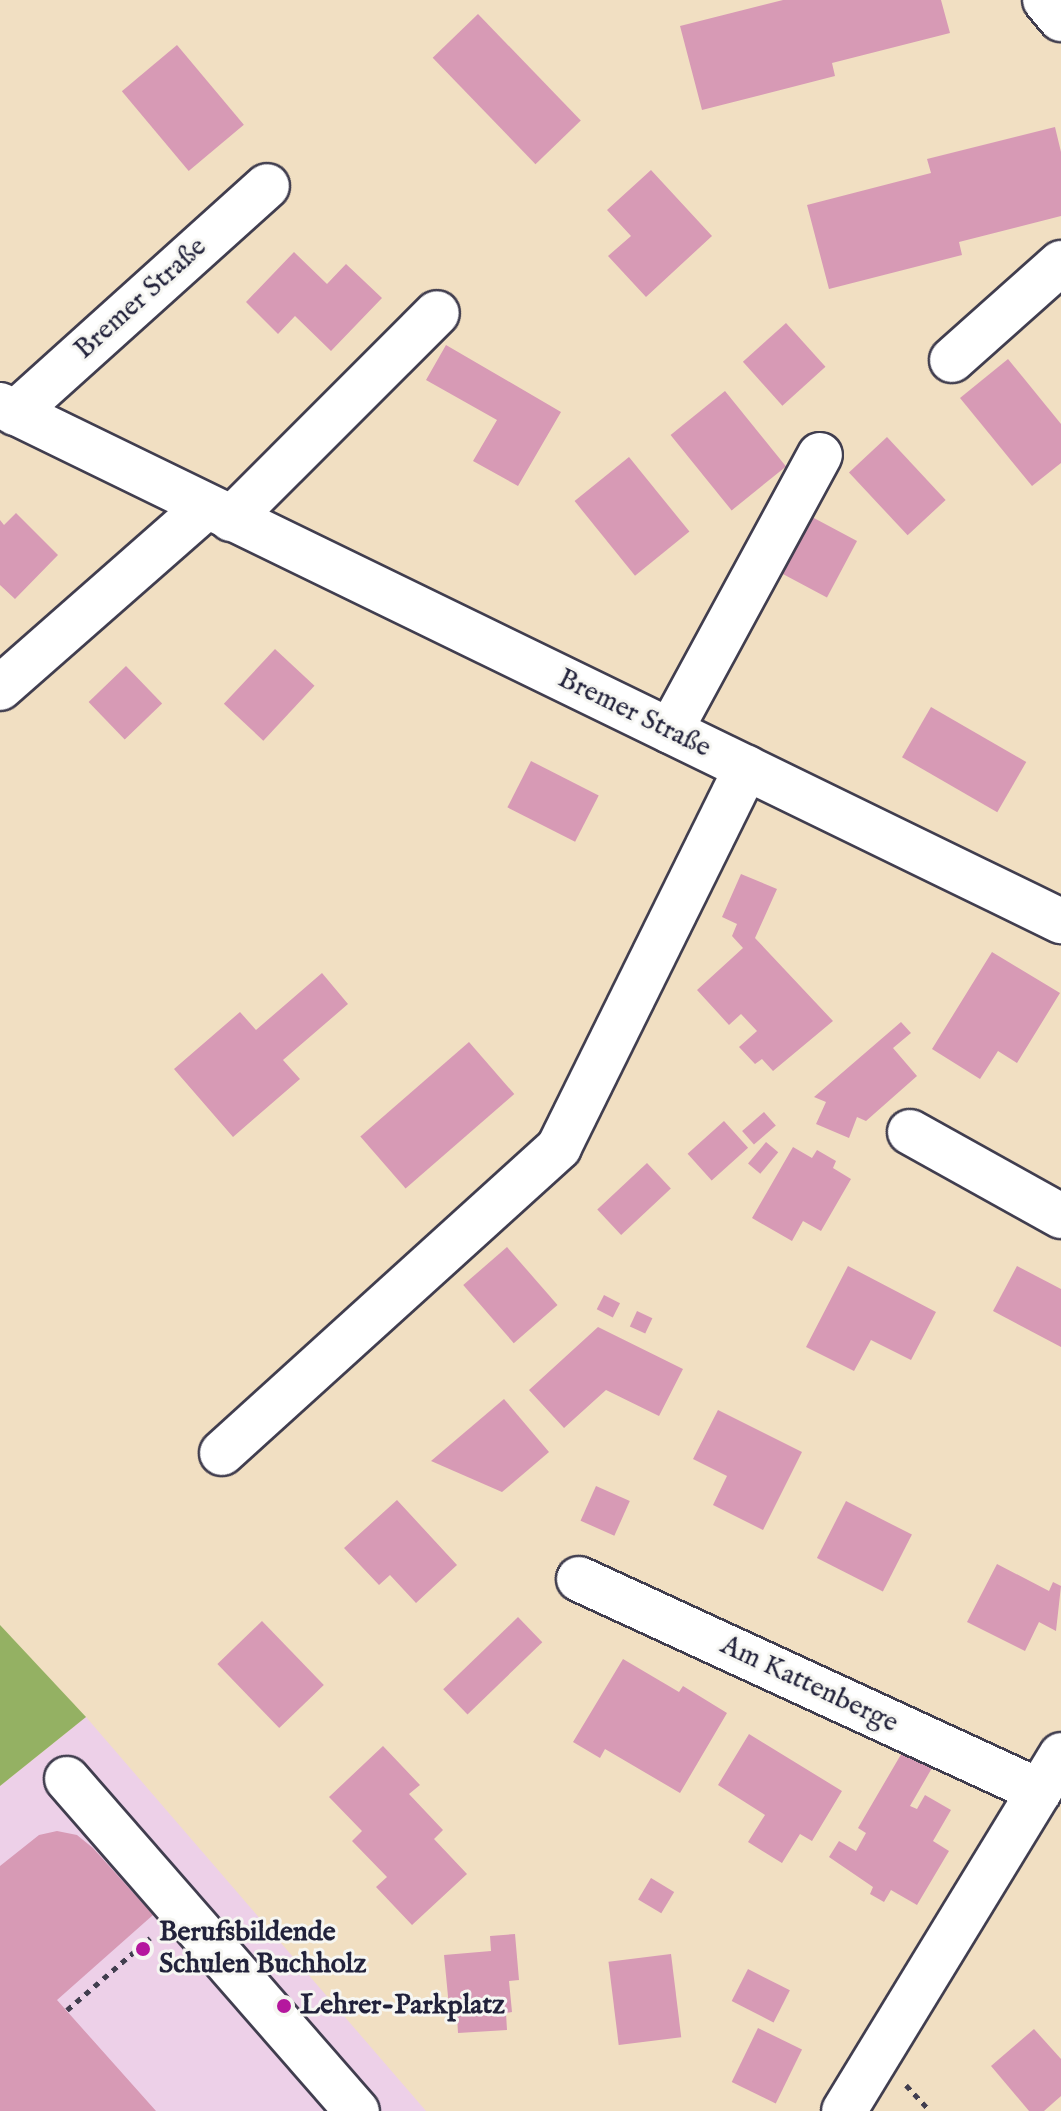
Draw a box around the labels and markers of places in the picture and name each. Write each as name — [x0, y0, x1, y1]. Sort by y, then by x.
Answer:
place label: Berufsbildende Schulen Buchholz — [159, 1916, 366, 1982]
marker: Berufsbildende Schulen Buchholz — [134, 1940, 152, 1958]
place label: Lehrer-Parkplatz — [300, 1989, 505, 2023]
marker: Lehrer-Parkplatz — [275, 1997, 293, 2015]

